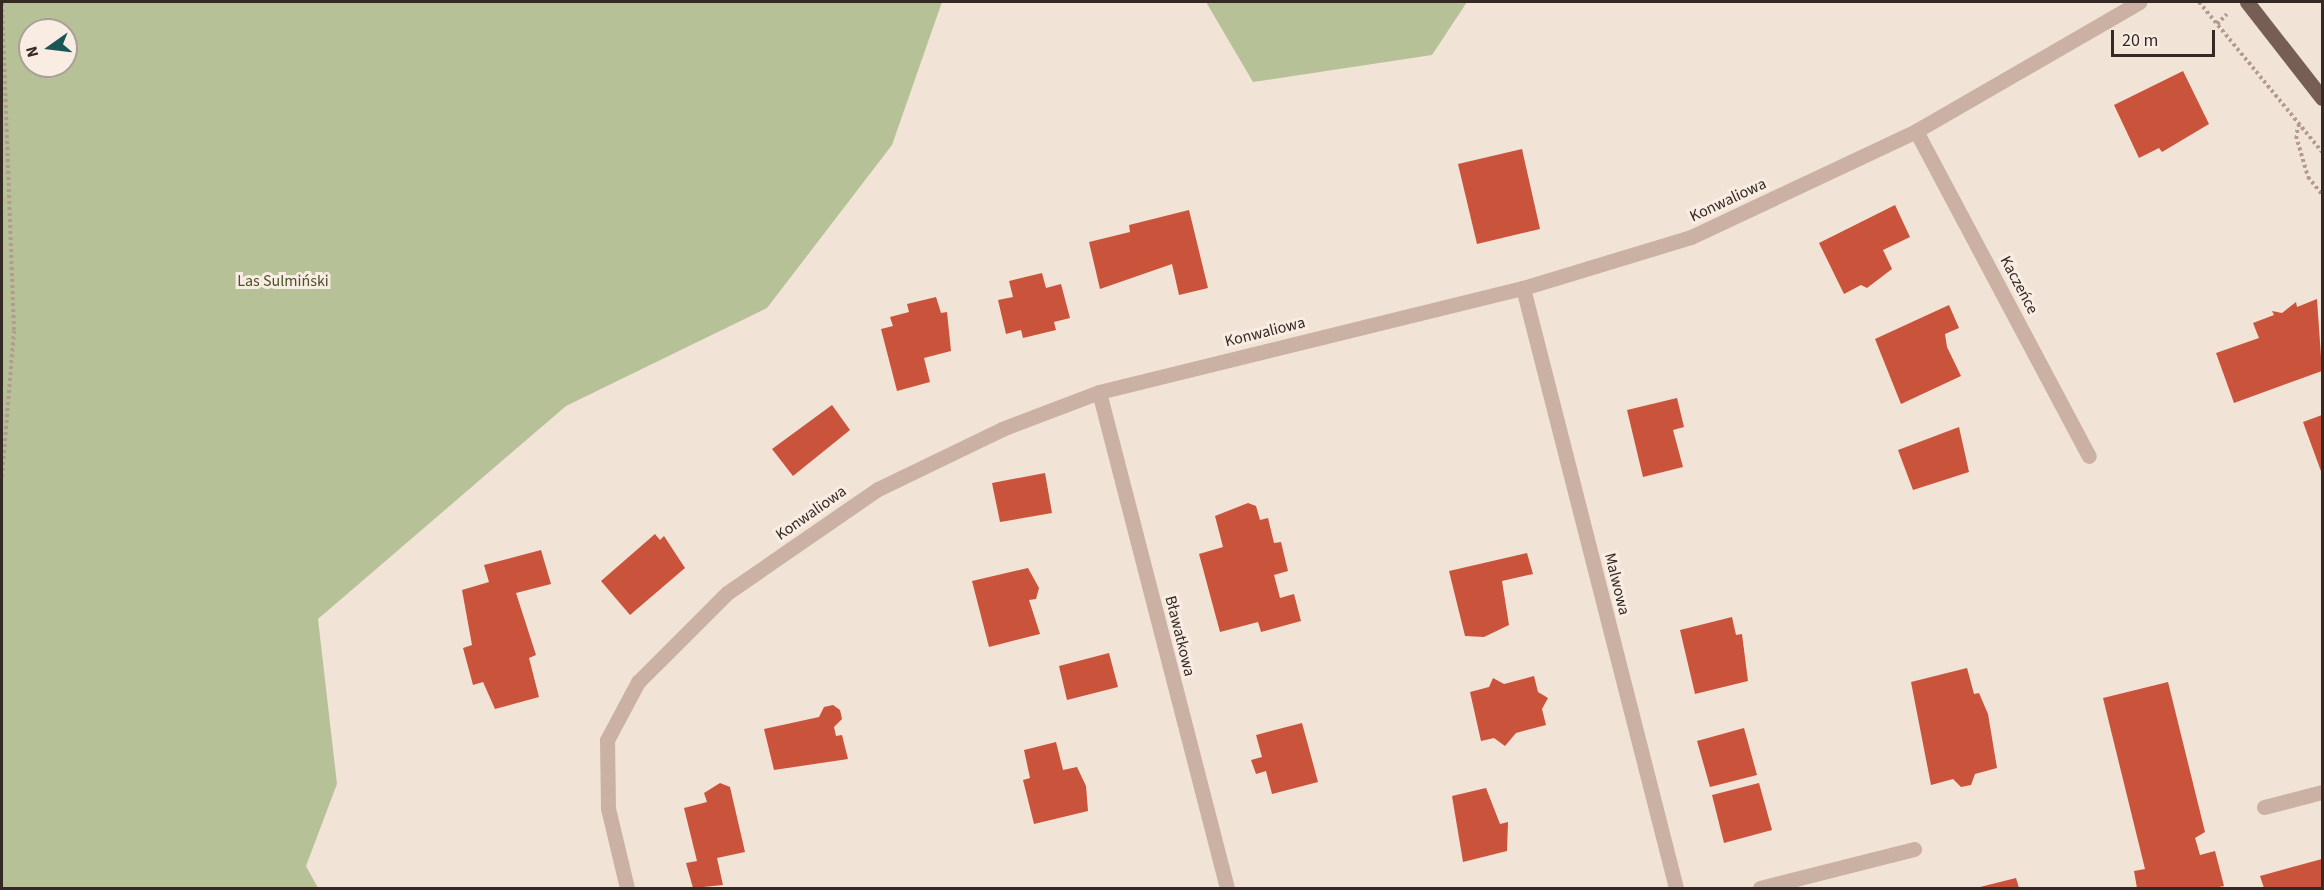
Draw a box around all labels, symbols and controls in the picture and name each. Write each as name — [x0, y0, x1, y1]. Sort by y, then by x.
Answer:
north arrow — [18, 18, 78, 78]
scale bar — [2114, 18, 2218, 56]
text: 20 m — [2122, 28, 2158, 53]
text: N — [21, 44, 44, 60]
street label: Konwaliowa — [1687, 174, 1769, 226]
street label: Kaczeńce — [1996, 253, 2042, 317]
park label: Las Sulmiński — [237, 271, 329, 291]
street label: Konwaliowa — [1223, 313, 1307, 351]
street label: Konwaliowa — [772, 482, 850, 544]
street label: Malwowa — [1600, 551, 1634, 617]
street label: Bławatkowa — [1161, 594, 1199, 678]

